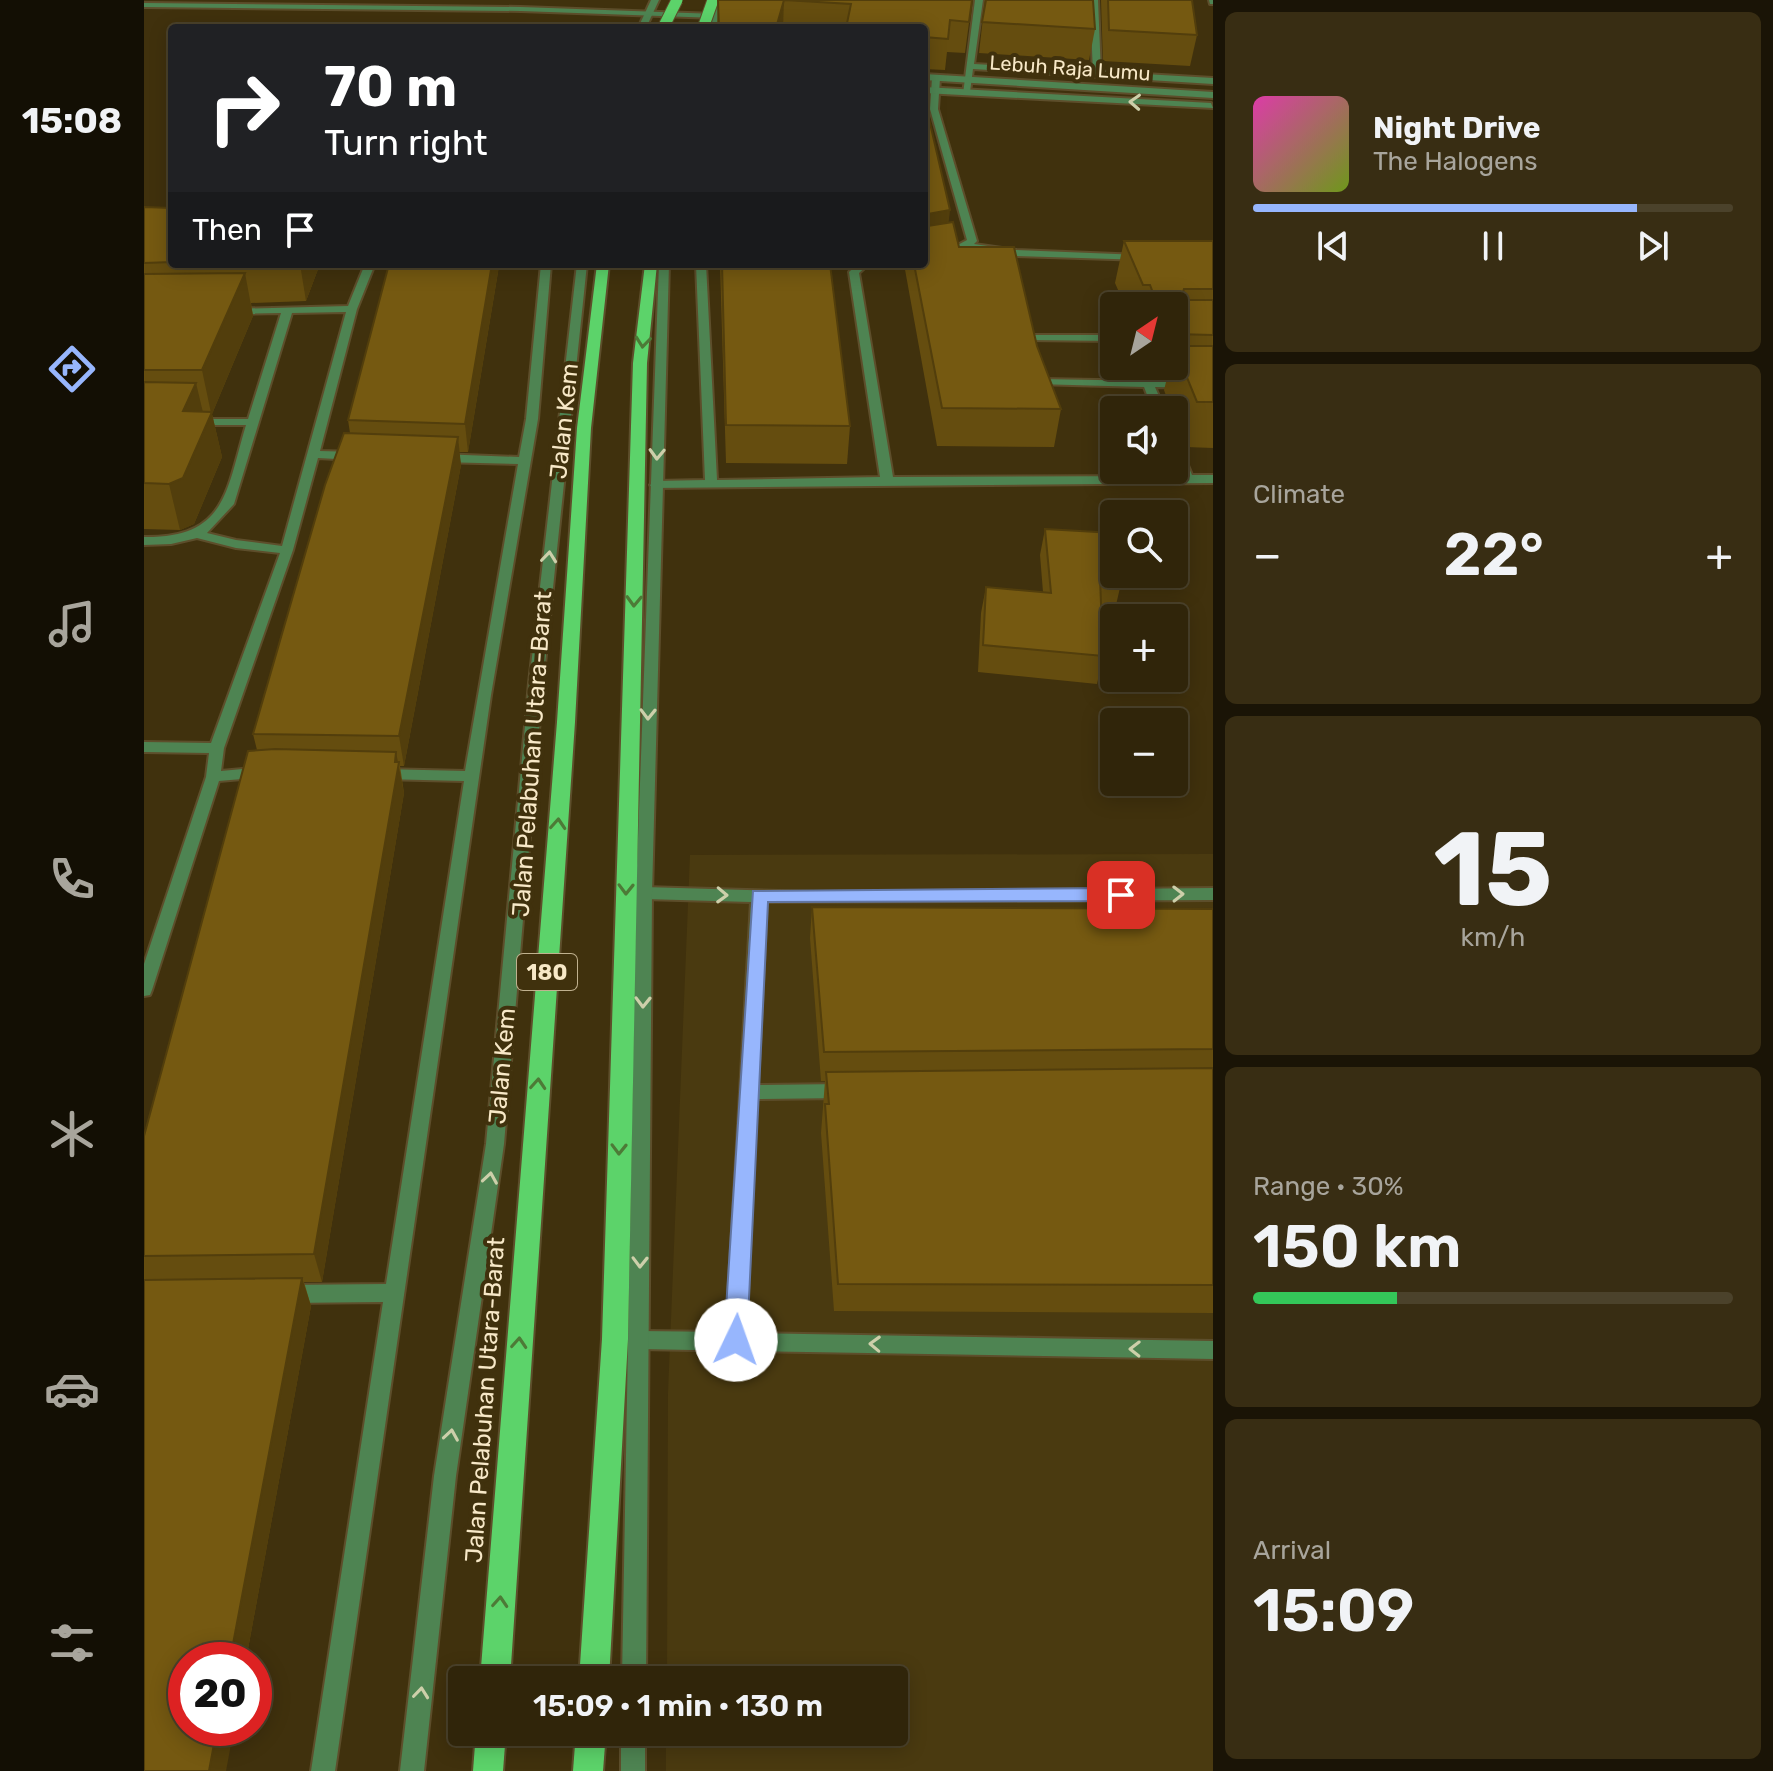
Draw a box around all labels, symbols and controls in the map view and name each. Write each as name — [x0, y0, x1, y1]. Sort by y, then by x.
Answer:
street label: Lebuh Raja Lumu — [989, 50, 1151, 86]
text: 70 m — [324, 54, 457, 120]
icon: right — [192, 56, 296, 160]
one-way arrow — [1128, 94, 1141, 111]
text: 15:08 — [22, 99, 122, 142]
text: Night Drive — [1373, 110, 1541, 146]
text: Turn right — [324, 121, 488, 164]
text: The Halogens — [1373, 146, 1538, 177]
icon: arrive — [278, 208, 322, 252]
text: Then — [192, 212, 262, 248]
icon: previous — [1311, 224, 1355, 268]
icon: pause — [1471, 224, 1515, 268]
icon: next — [1631, 224, 1675, 268]
north arrow — [1100, 292, 1188, 380]
map controls — [1100, 292, 1188, 796]
one-way arrow — [634, 335, 651, 348]
icon: directions — [44, 341, 100, 397]
street label: Jalan Kem — [544, 362, 584, 480]
button: sound — [1100, 396, 1188, 484]
one-way arrow — [648, 448, 665, 461]
text: Climate — [1253, 479, 1345, 510]
button: search — [1100, 500, 1188, 588]
text: 22° — [1443, 519, 1544, 590]
text: − — [1253, 529, 1282, 581]
text: + — [1706, 529, 1733, 581]
one-way arrow — [541, 550, 558, 563]
street label: Jalan Pelabuhan Utara-Barat — [507, 590, 557, 918]
one-way arrow — [626, 595, 643, 608]
icon: music — [44, 596, 100, 652]
button: + — [1100, 604, 1188, 692]
one-way arrow — [640, 708, 657, 721]
button: − — [1100, 708, 1188, 796]
text: 15 — [1434, 808, 1552, 931]
one-way arrow — [549, 817, 566, 830]
icon: phone — [44, 851, 100, 907]
pin — [1087, 861, 1155, 929]
icon: arrive — [1099, 873, 1143, 917]
one-way arrow — [617, 883, 634, 896]
one-way arrow — [1172, 885, 1185, 903]
one-way arrow — [716, 886, 729, 903]
text: km/h — [1461, 922, 1525, 953]
road number: 180 — [517, 954, 577, 990]
one-way arrow — [634, 996, 652, 1009]
street label: Jalan Kem — [483, 1007, 521, 1125]
one-way arrow — [529, 1077, 546, 1090]
icon: climate — [44, 1106, 100, 1162]
one-way arrow — [611, 1143, 628, 1156]
one-way arrow — [481, 1171, 498, 1185]
text: Range · 30% — [1253, 1171, 1403, 1202]
text: 150 km — [1253, 1211, 1462, 1282]
street label: Jalan Pelabuhan Utara-Barat — [460, 1236, 510, 1564]
one-way arrow — [631, 1256, 649, 1269]
position arrow — [694, 1298, 778, 1382]
one-way arrow — [868, 1335, 881, 1352]
one-way arrow — [510, 1336, 527, 1349]
one-way arrow — [1128, 1340, 1141, 1358]
icon: car — [44, 1361, 100, 1417]
one-way arrow — [442, 1428, 459, 1442]
text: Arrival — [1253, 1535, 1331, 1566]
text: 15:09 — [1253, 1575, 1414, 1646]
one-way arrow — [491, 1595, 508, 1608]
icon: filters — [44, 1615, 100, 1671]
speed limit sign: 20 — [168, 1642, 272, 1746]
one-way arrow — [412, 1687, 429, 1700]
text: 15:09 · 1 min · 130 m — [533, 1688, 823, 1724]

